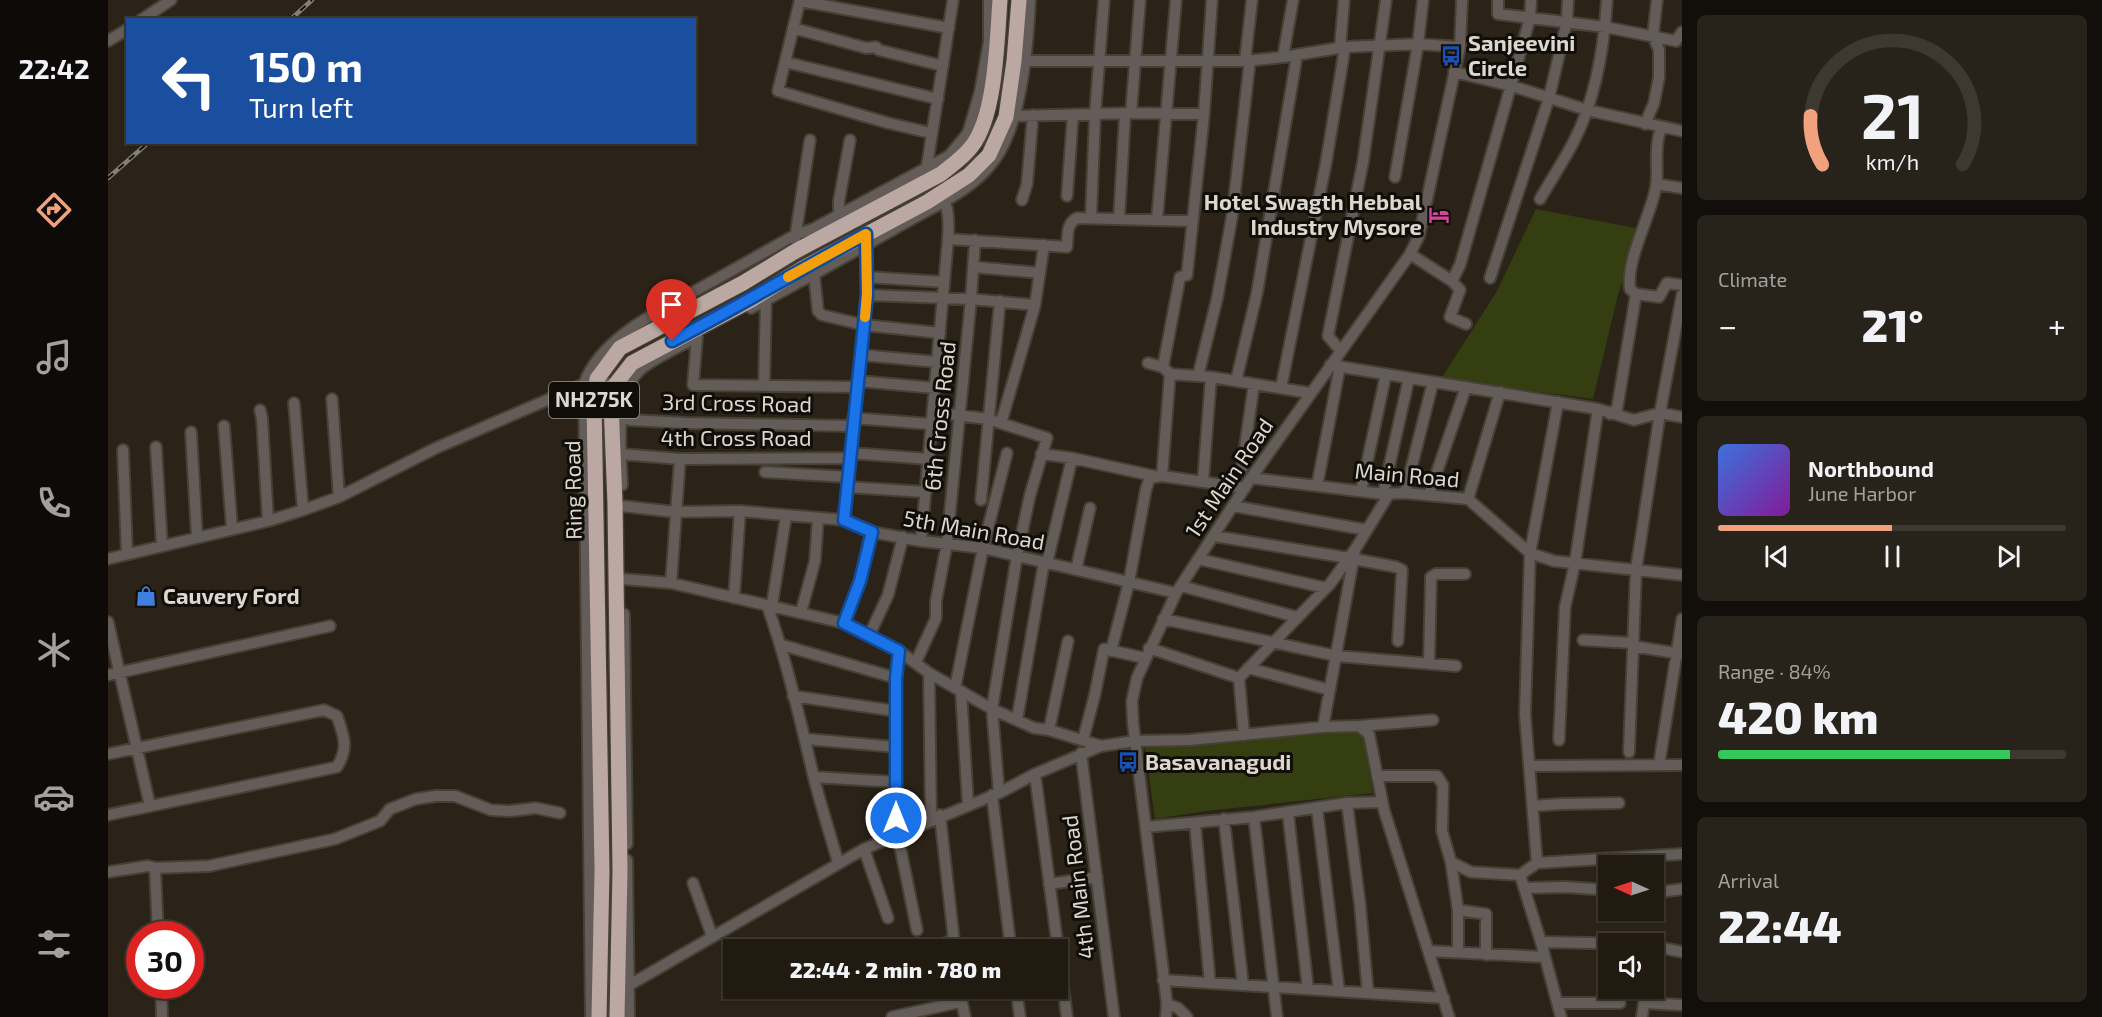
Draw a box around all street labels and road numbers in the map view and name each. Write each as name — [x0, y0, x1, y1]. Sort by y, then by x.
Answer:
street label: 6th Cross Road — [918, 340, 960, 492]
road number: NH275K — [549, 382, 639, 418]
street label: 3rd Cross Road — [662, 388, 812, 416]
street label: 1st Main Road — [1179, 413, 1278, 542]
street label: 4th Cross Road — [660, 424, 812, 450]
street label: Ring Road — [558, 440, 586, 540]
street label: Main Road — [1354, 456, 1461, 492]
street label: 5th Main Road — [901, 504, 1047, 554]
street label: 4th Main Road — [1055, 814, 1099, 961]

